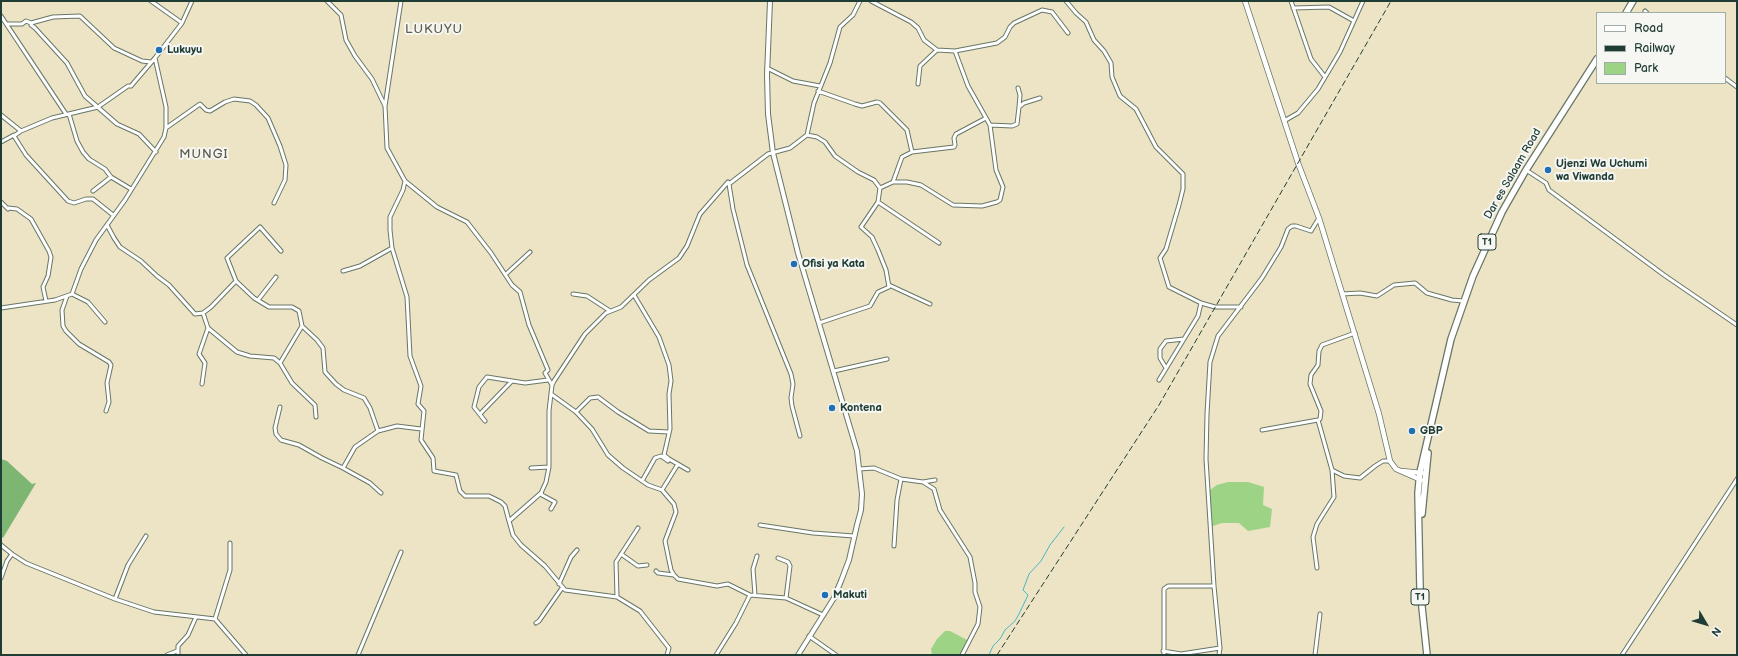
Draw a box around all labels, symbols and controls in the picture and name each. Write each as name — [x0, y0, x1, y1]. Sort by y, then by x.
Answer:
legend — [1596, 12, 1726, 84]
text: Road — [1634, 21, 1663, 36]
district label: LUKUYU — [405, 22, 463, 38]
text: Railway — [1634, 41, 1675, 56]
place label: Lukuyu — [167, 43, 202, 57]
marker: Lukuyu — [154, 45, 164, 55]
text: Park — [1634, 61, 1658, 76]
street label: Dar es Salaam Road — [1482, 126, 1544, 222]
district label: MUNGI — [179, 147, 229, 163]
place label: Ujenzi Wa Uchumi wa Viwanda — [1556, 157, 1647, 183]
marker: Ujenzi Wa Uchumi wa Viwanda — [1543, 165, 1553, 175]
road number: T1 — [1478, 234, 1496, 250]
place label: Ofisi ya Kata — [802, 257, 865, 271]
marker: Ofisi ya Kata — [789, 259, 799, 269]
place label: Kontena — [840, 401, 882, 415]
marker: Kontena — [827, 403, 837, 413]
place label: GBP — [1420, 424, 1443, 438]
marker: GBP — [1407, 426, 1417, 436]
place label: Makuti — [833, 588, 867, 602]
road number: T1 — [1411, 589, 1429, 605]
marker: Makuti — [820, 590, 830, 600]
north arrow — [1686, 604, 1726, 644]
text: N — [1708, 624, 1724, 639]

